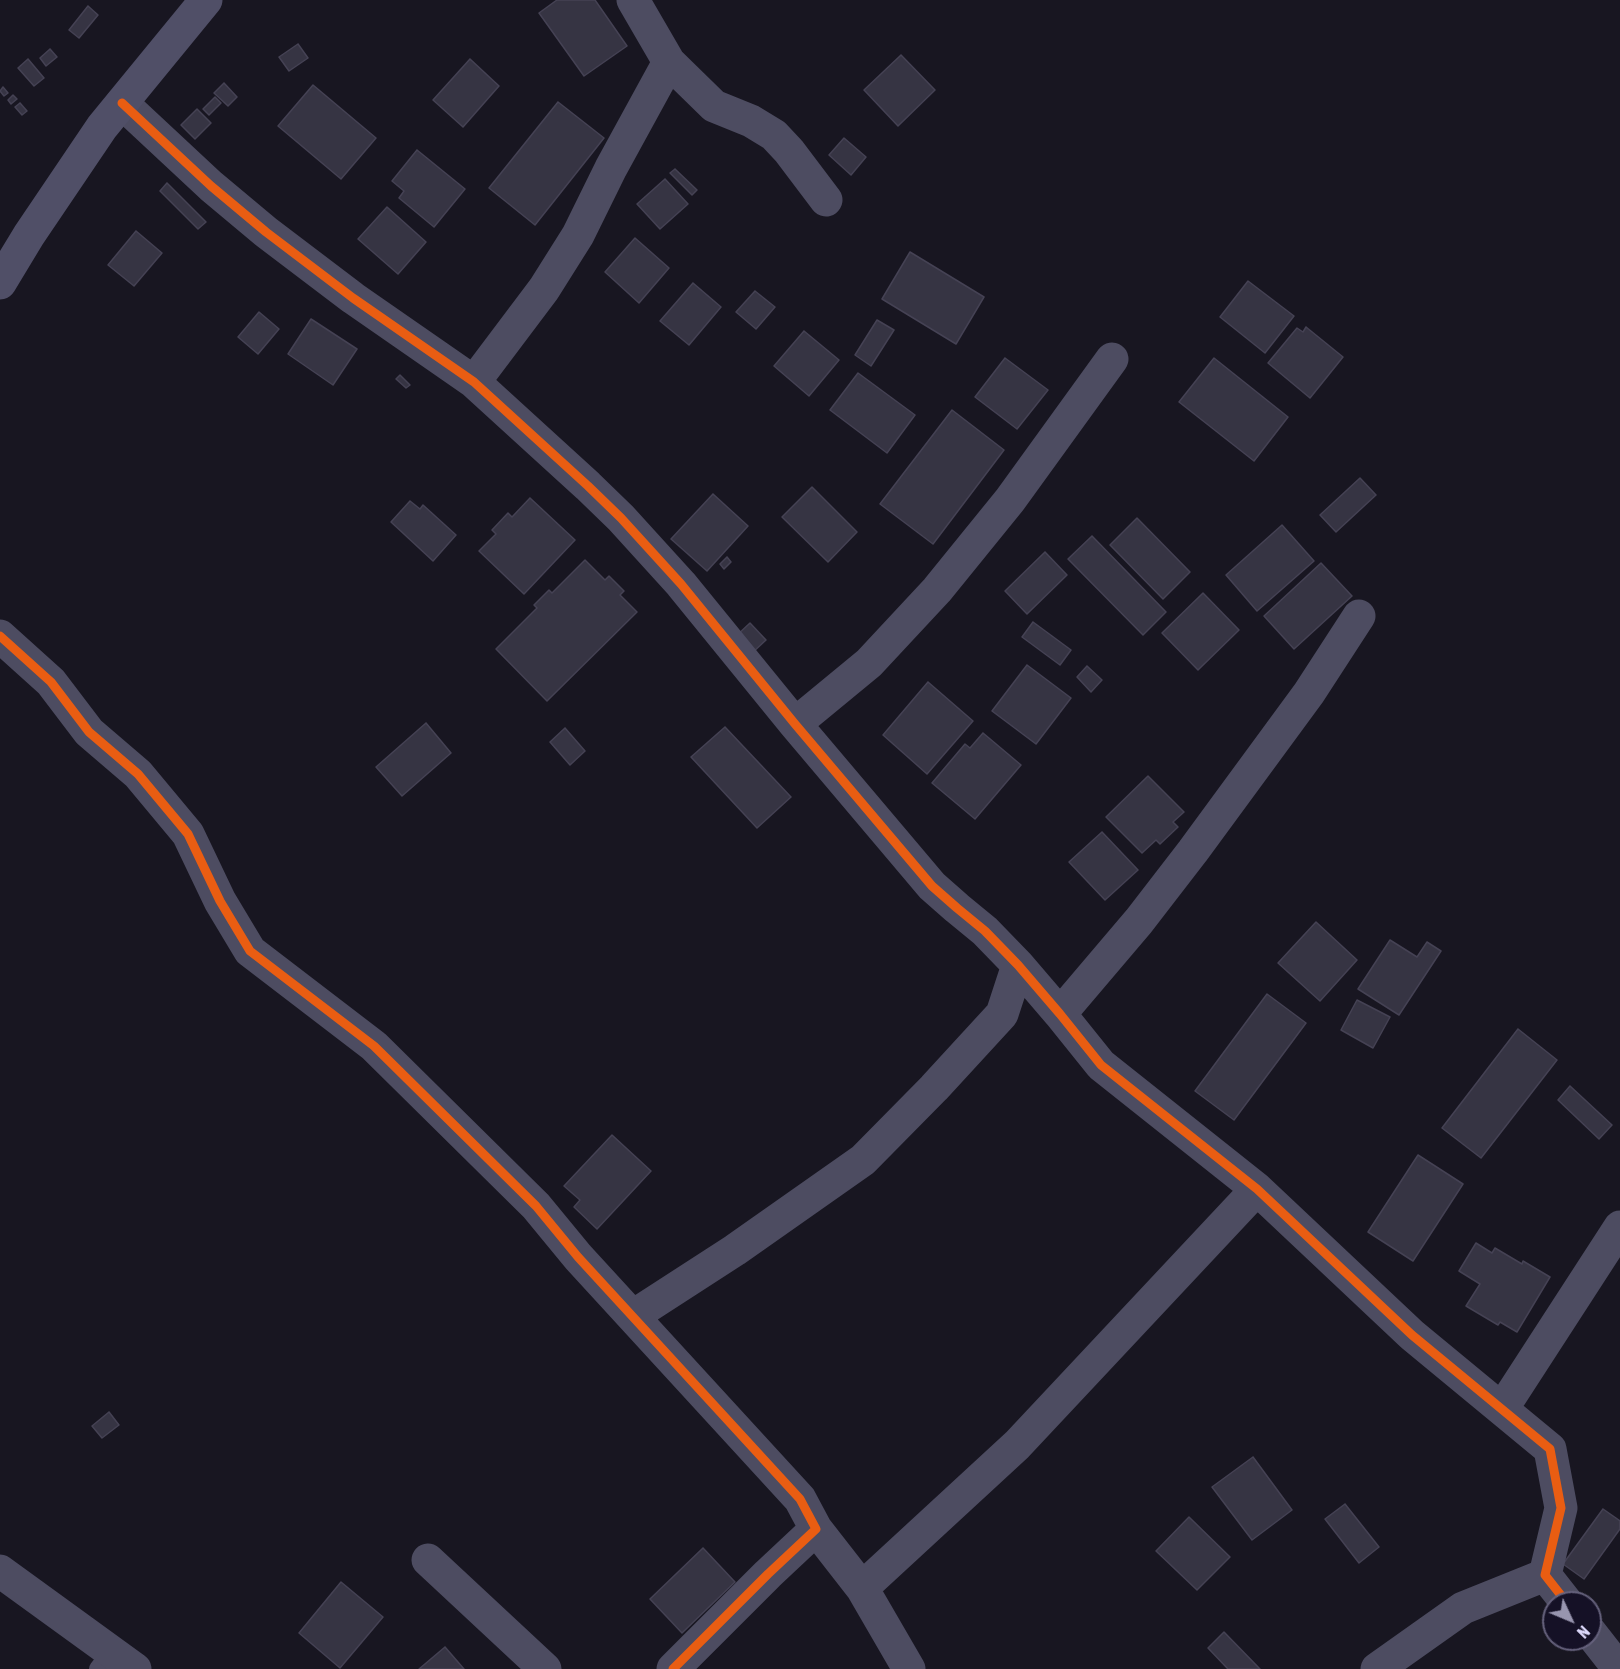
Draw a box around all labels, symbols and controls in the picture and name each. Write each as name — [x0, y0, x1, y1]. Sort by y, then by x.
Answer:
north arrow — [1542, 1591, 1602, 1651]
text: N — [1574, 1622, 1593, 1642]

